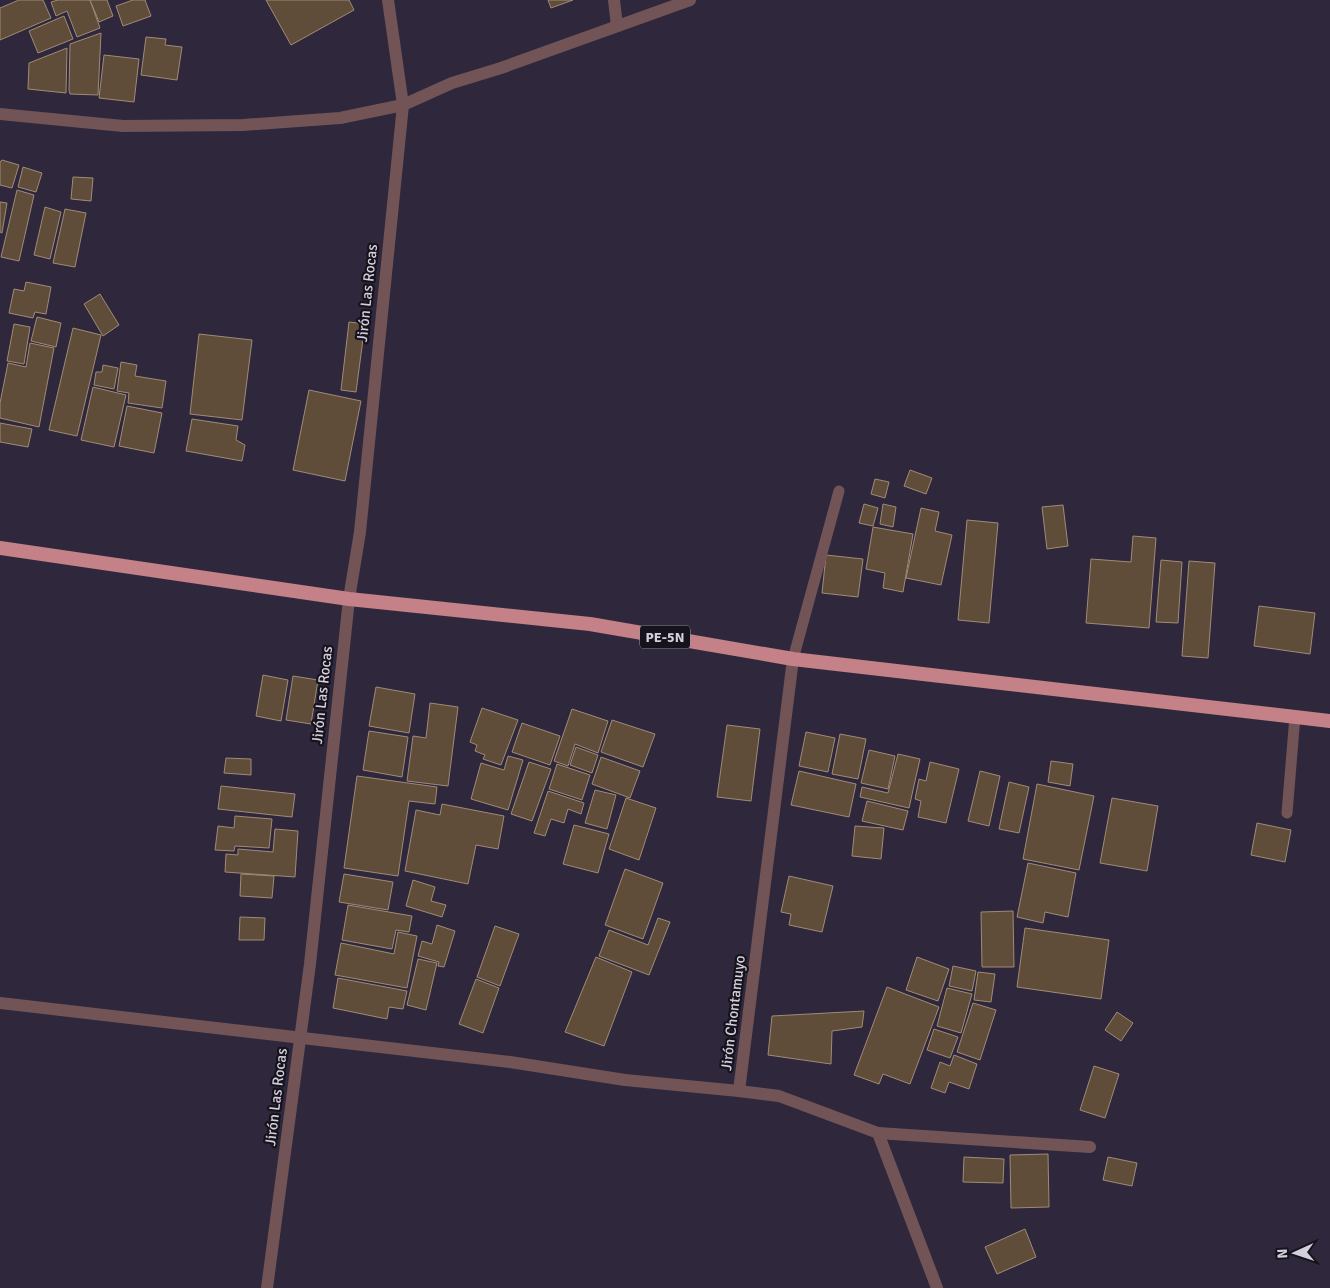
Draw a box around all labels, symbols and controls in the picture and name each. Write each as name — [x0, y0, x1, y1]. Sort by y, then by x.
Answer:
street label: Jirón Las Rocas — [353, 243, 381, 343]
road number: PE-5N — [640, 626, 690, 649]
street label: Jirón Las Rocas — [308, 645, 336, 745]
street label: Jirón Chontamuyo — [717, 954, 749, 1072]
street label: Jirón Las Rocas — [261, 1047, 291, 1147]
north arrow — [1270, 1228, 1320, 1278]
text: N — [1274, 1248, 1291, 1259]

